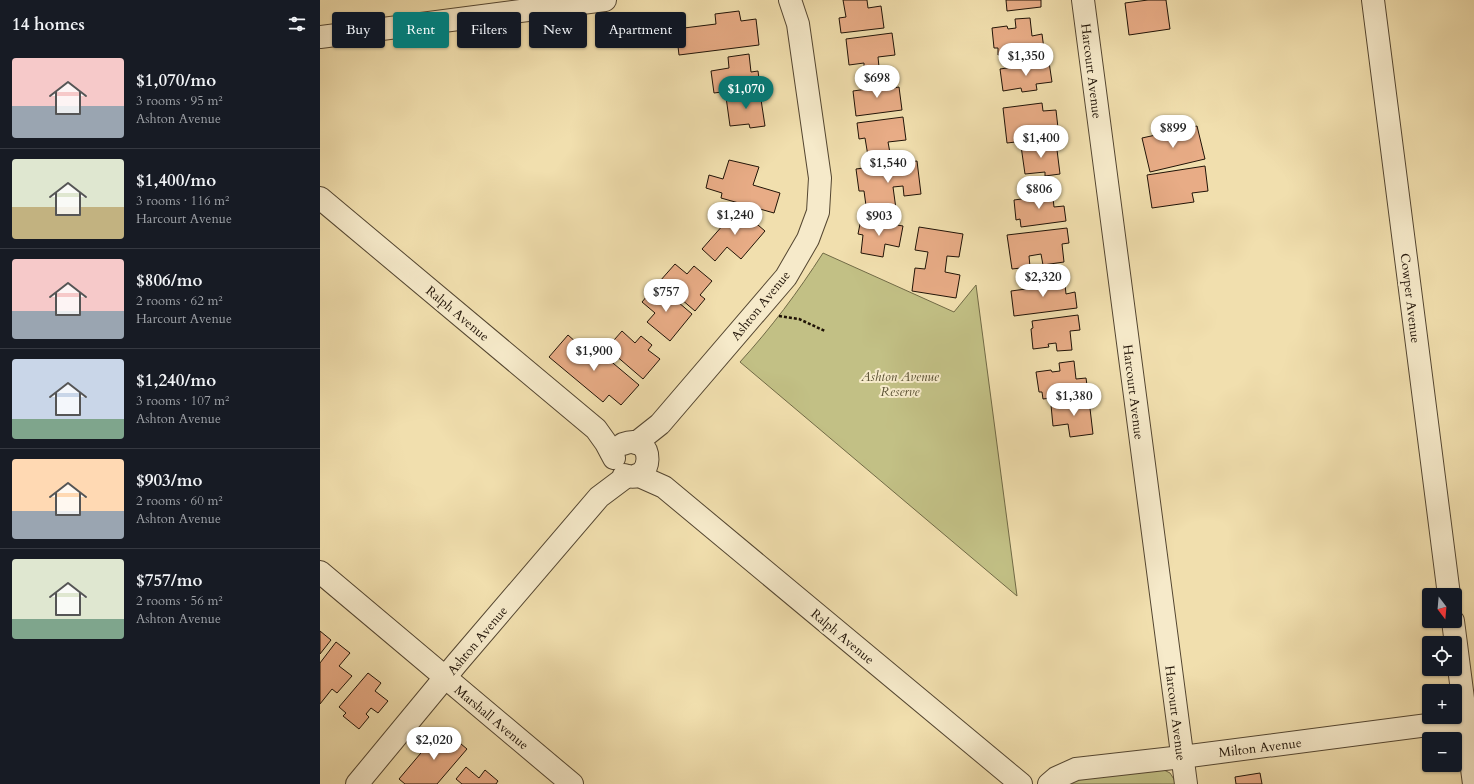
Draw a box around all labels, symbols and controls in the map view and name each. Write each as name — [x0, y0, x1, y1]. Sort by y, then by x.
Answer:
chip: Buy — [332, 12, 385, 48]
chip: Rent — [393, 12, 449, 48]
chip: Filters — [457, 12, 521, 48]
chip: New — [529, 12, 587, 48]
chip: Apartment — [595, 12, 686, 48]
text: 14 homes — [12, 13, 85, 36]
icon: filters — [286, 13, 308, 35]
street label: Harcourt Avenue — [1076, 22, 1106, 120]
pin: $1,350 — [993, 43, 1059, 77]
text: $1,350 — [1007, 47, 1045, 65]
pin: $698 — [853, 65, 901, 99]
text: $1,070/mo — [136, 69, 216, 92]
text: $698 — [864, 69, 890, 87]
icon: home — [44, 74, 92, 122]
pin: $1,070 — [713, 76, 779, 110]
text: $1,070 — [727, 80, 765, 98]
text: 3 rooms · 95 m² — [136, 92, 223, 110]
text: Ashton Avenue — [136, 110, 221, 128]
pin: $899 — [1149, 115, 1197, 149]
text: $899 — [1160, 119, 1186, 137]
pin: $1,400 — [1008, 125, 1074, 159]
text: $1,400 — [1022, 129, 1060, 147]
pin: $1,540 — [855, 150, 921, 184]
text: $1,540 — [869, 154, 907, 172]
text: $1,400/mo — [136, 169, 216, 192]
icon: home — [44, 175, 92, 223]
pin: $806 — [1015, 176, 1063, 210]
text: $806 — [1026, 180, 1052, 198]
text: 3 rooms · 116 m² — [136, 192, 229, 210]
pin: $1,240 — [702, 202, 768, 236]
pin: $903 — [855, 203, 903, 237]
text: $1,240 — [716, 206, 754, 224]
text: $903 — [866, 207, 892, 225]
text: Harcourt Avenue — [136, 210, 232, 228]
street label: Cowper Avenue — [1396, 252, 1424, 344]
pin: $2,320 — [1010, 264, 1076, 298]
street label: Ashton Avenue — [727, 267, 795, 344]
text: $2,320 — [1024, 268, 1062, 286]
text: $806/mo — [136, 269, 202, 292]
icon: home — [44, 275, 92, 323]
pin: $757 — [642, 279, 690, 313]
street label: Ralph Avenue — [422, 282, 493, 346]
text: $757 — [653, 283, 679, 301]
text: 2 rooms · 62 m² — [136, 292, 223, 310]
text: Harcourt Avenue — [136, 310, 232, 328]
pin: $1,900 — [561, 338, 627, 372]
text: $1,900 — [575, 342, 613, 360]
street label: Harcourt Avenue — [1118, 343, 1148, 441]
park label: Ashton Avenue Reserve — [860, 368, 940, 401]
text: $1,240/mo — [136, 369, 216, 392]
icon: home — [44, 375, 92, 423]
pin: $1,380 — [1041, 383, 1107, 417]
text: $1,380 — [1055, 387, 1093, 405]
text: 3 rooms · 107 m² — [136, 392, 229, 410]
text: Ashton Avenue — [136, 410, 221, 428]
text: $903/mo — [136, 469, 202, 492]
icon: home — [44, 475, 92, 523]
text: 2 rooms · 60 m² — [136, 492, 223, 510]
text: Ashton Avenue — [136, 510, 221, 528]
text: $757/mo — [136, 569, 202, 592]
icon: home — [44, 575, 92, 623]
north arrow — [1422, 588, 1462, 628]
map controls — [1422, 588, 1462, 772]
text: 2 rooms · 56 m² — [136, 592, 223, 610]
street label: Ashton Avenue — [444, 602, 512, 679]
street label: Ralph Avenue — [807, 605, 878, 669]
text: Ashton Avenue — [136, 610, 221, 628]
button: locate — [1422, 636, 1462, 676]
street label: Harcourt Avenue — [1160, 664, 1190, 762]
street label: Marshall Avenue — [450, 681, 532, 754]
button: + — [1422, 684, 1462, 724]
pin: $2,020 — [401, 727, 467, 761]
text: $2,020 — [415, 731, 453, 749]
button: − — [1422, 732, 1462, 772]
street label: Milton Avenue — [1218, 734, 1303, 762]

